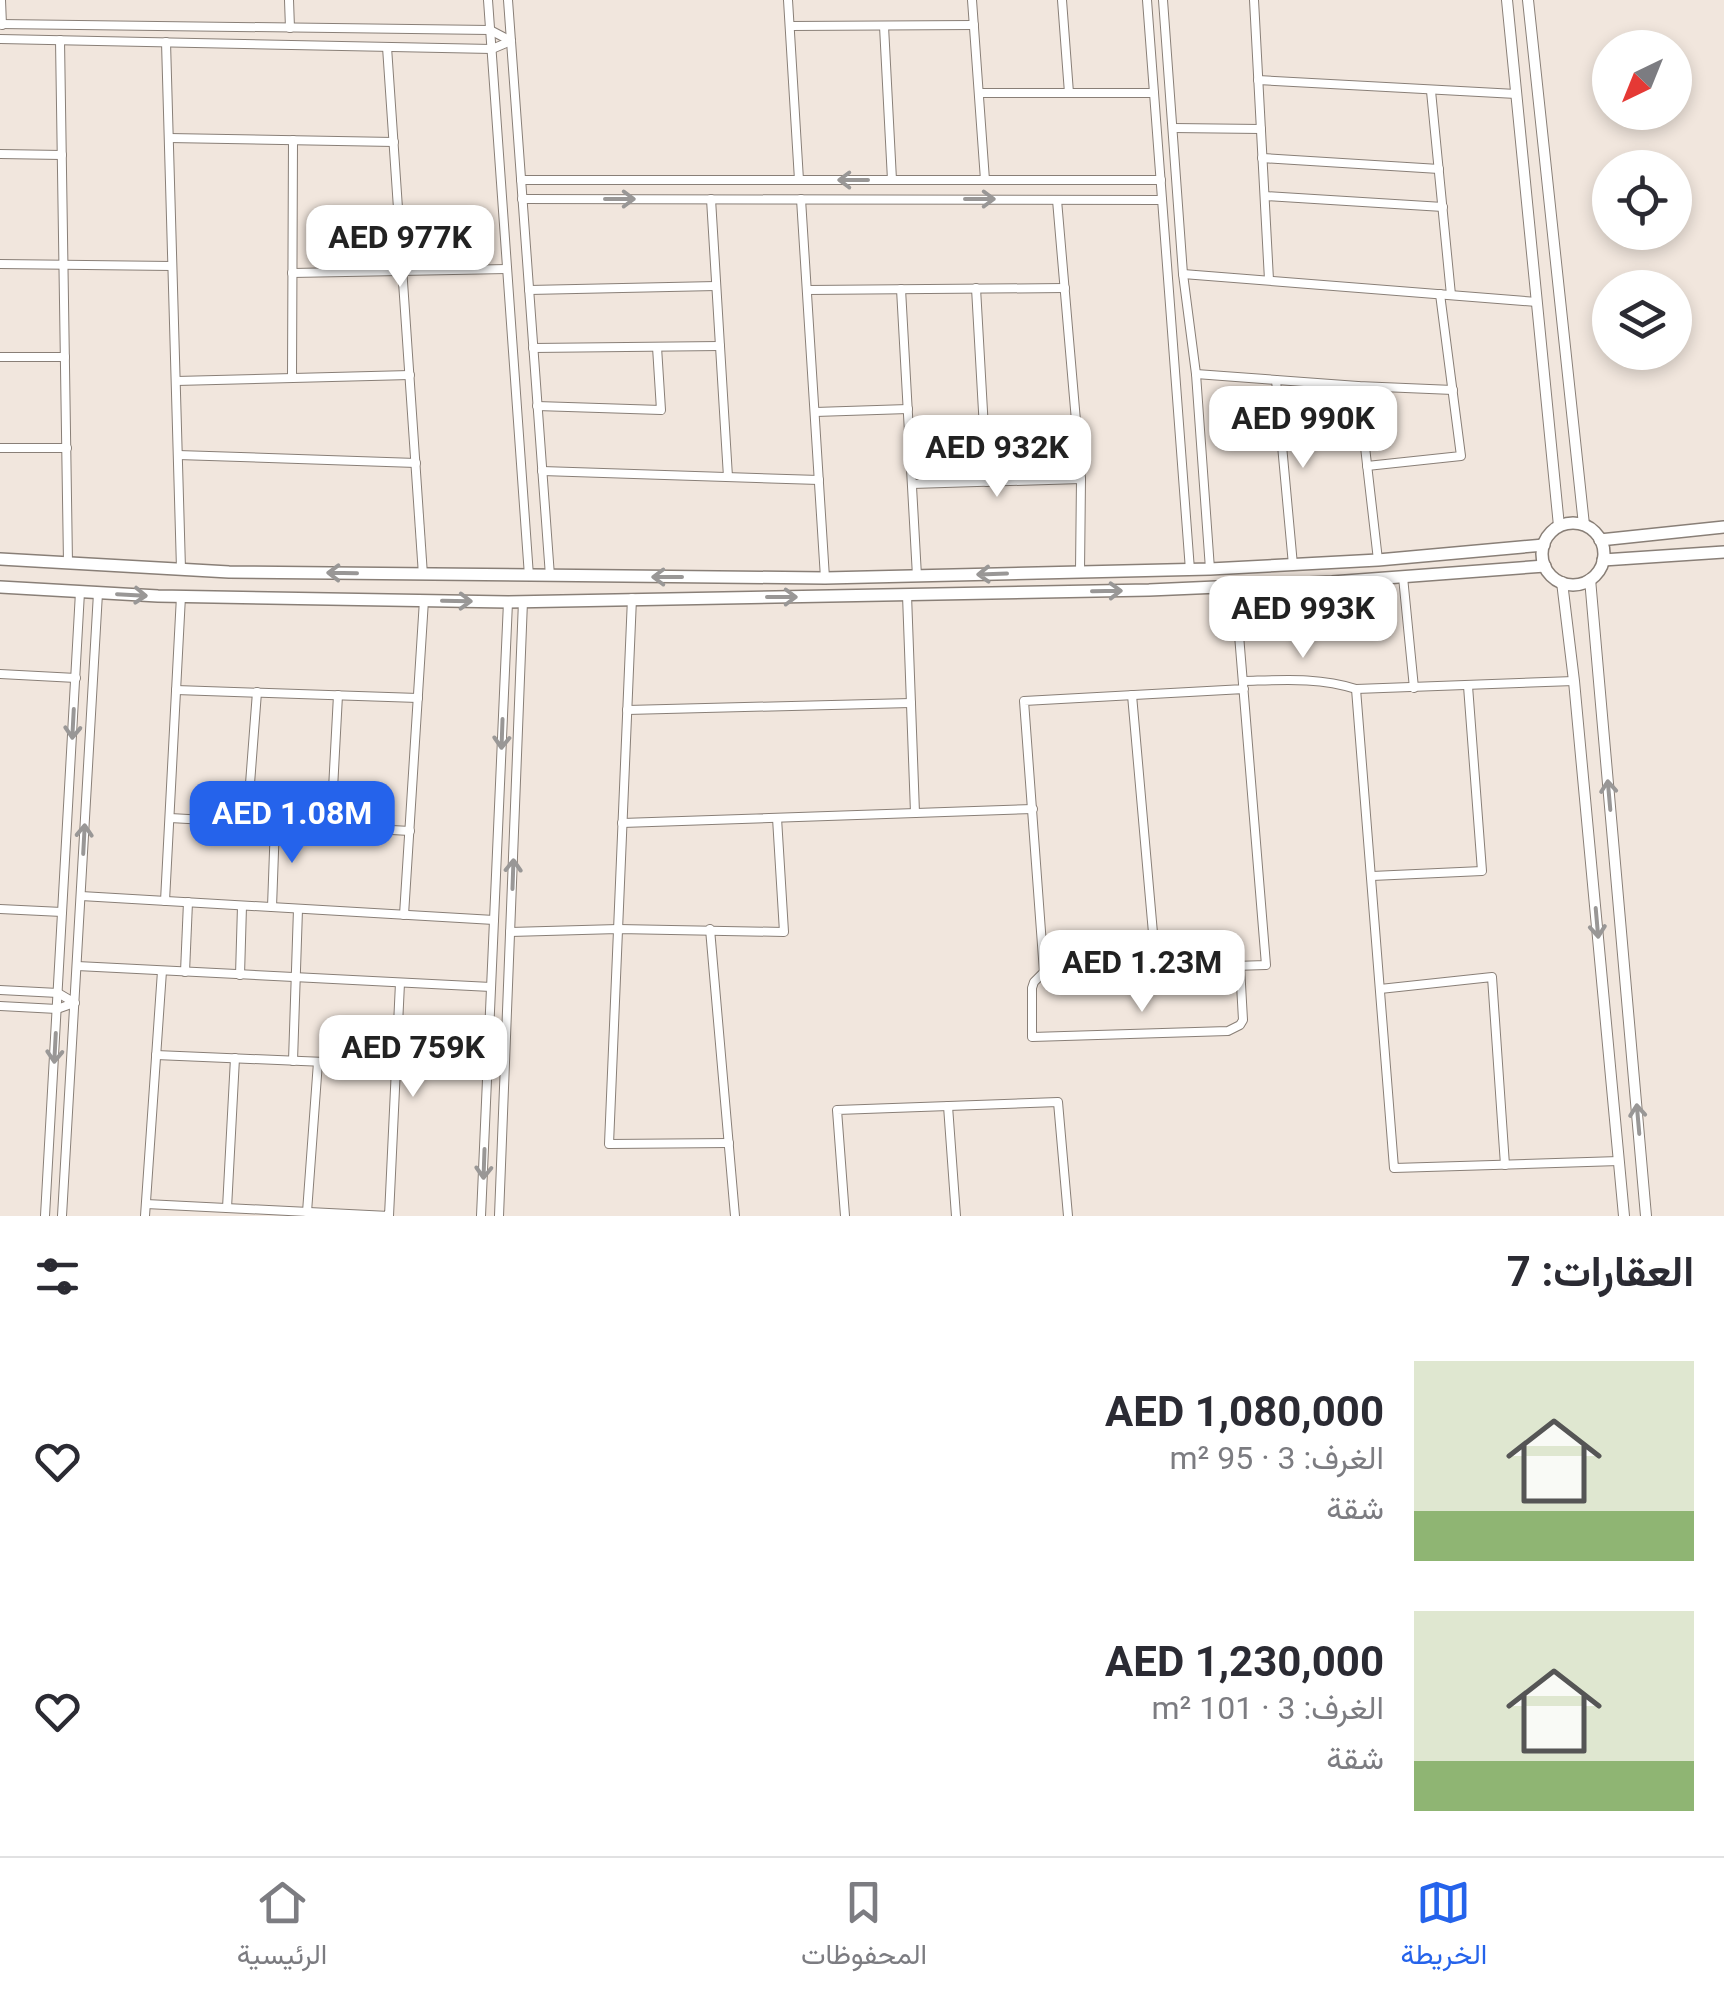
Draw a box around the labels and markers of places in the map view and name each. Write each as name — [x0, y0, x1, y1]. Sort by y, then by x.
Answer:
pin: AED 977K — [297, 205, 503, 290]
pin: AED 990K — [1200, 386, 1406, 471]
pin: AED 932K — [894, 415, 1100, 500]
pin: AED 993K — [1200, 576, 1406, 661]
pin: AED 1.08M — [178, 781, 406, 866]
pin: AED 1.23M — [1028, 930, 1256, 1015]
pin: AED 759K — [310, 1015, 516, 1100]

